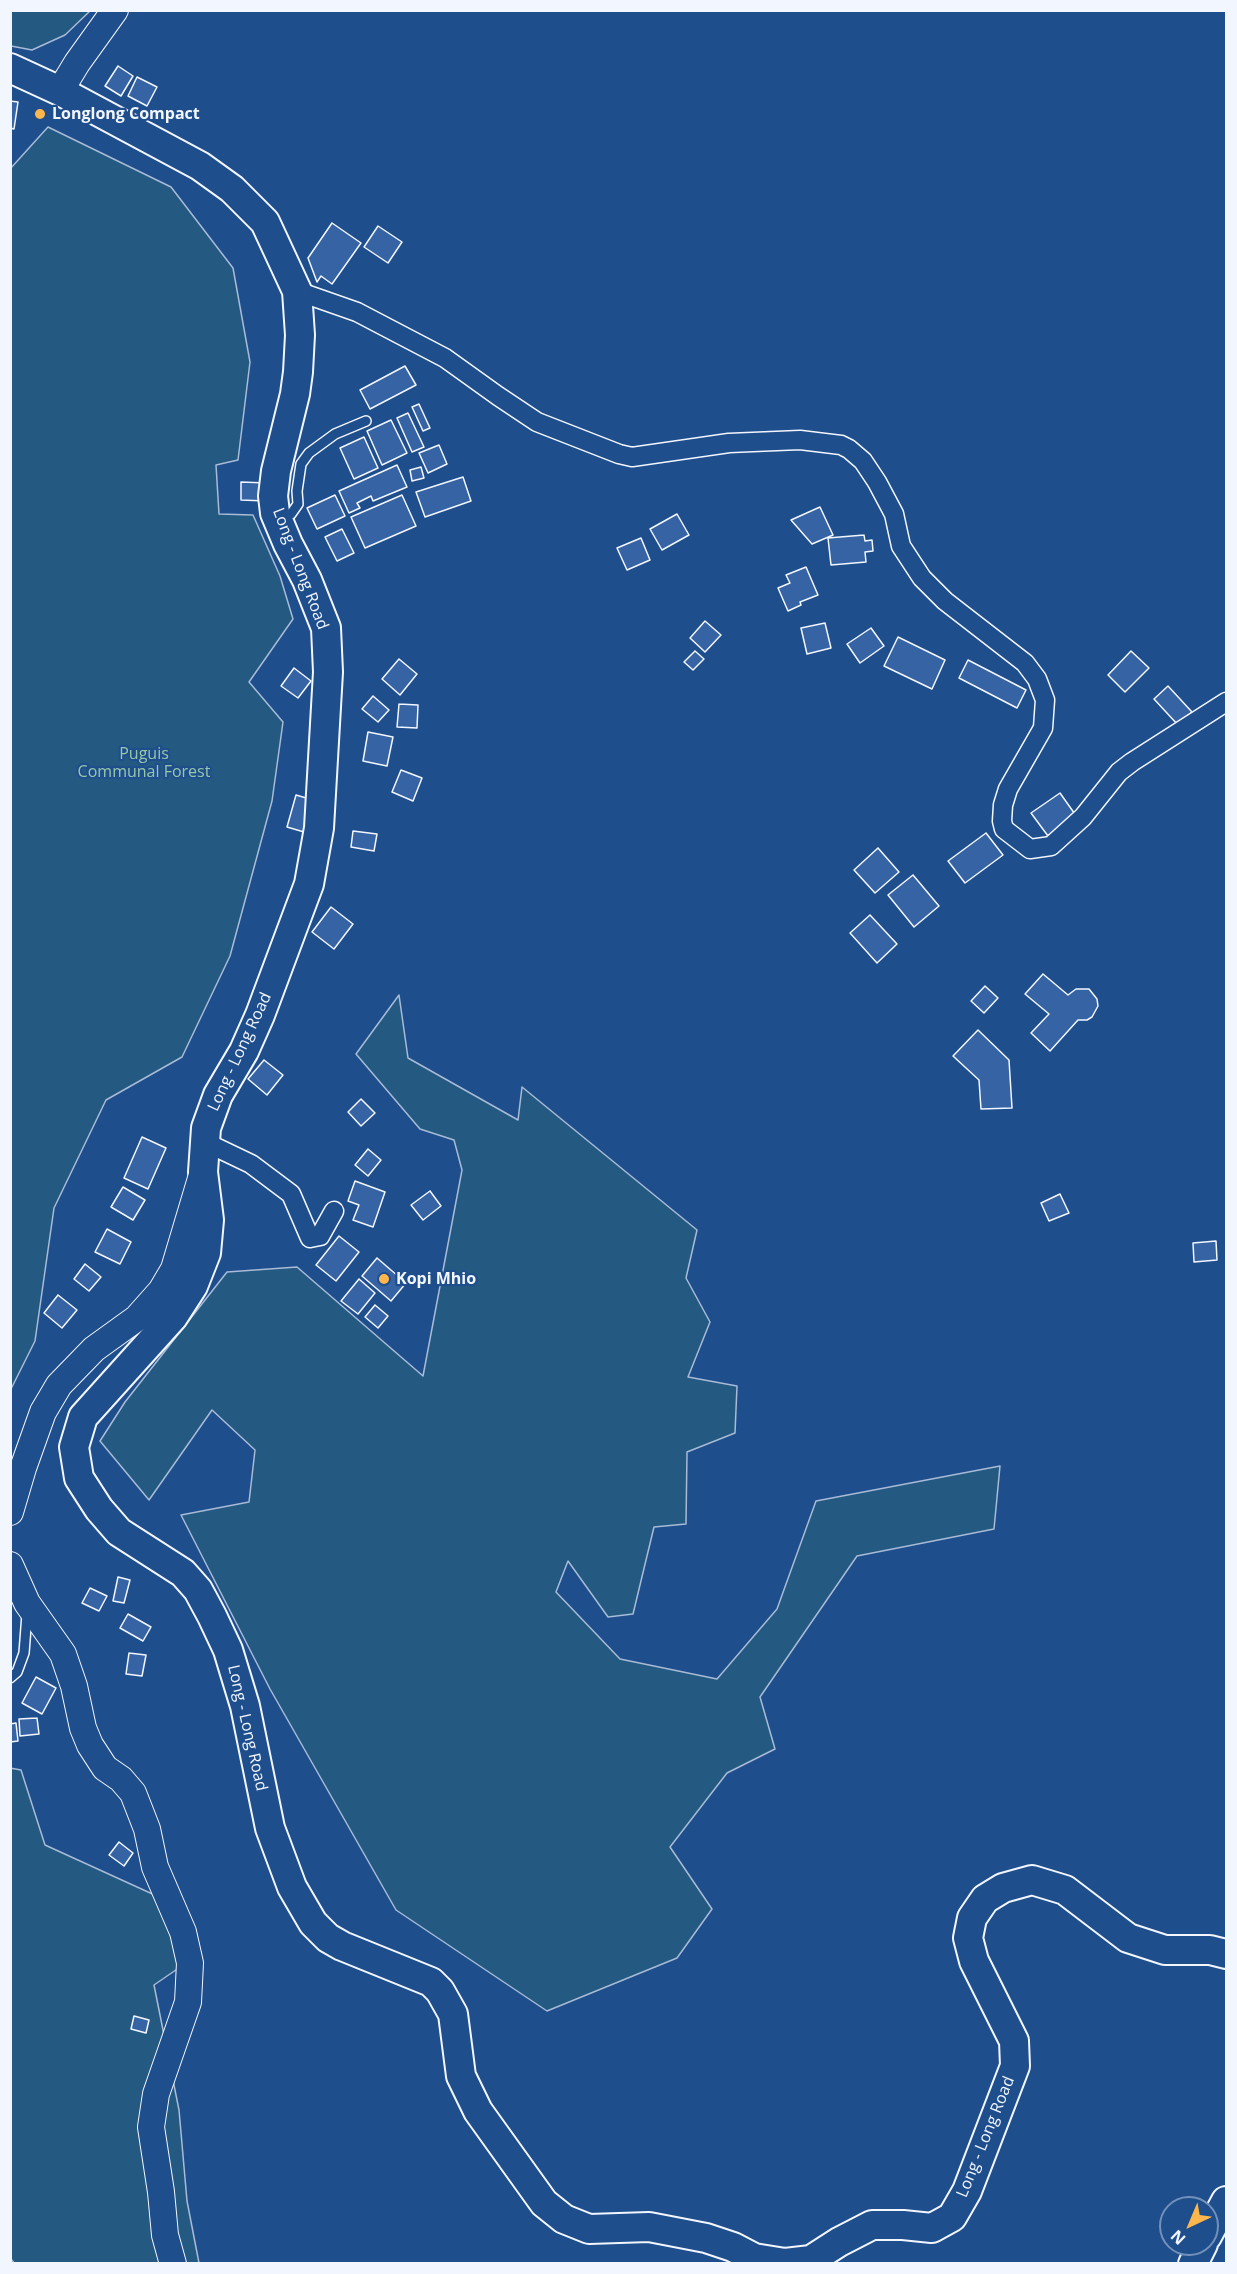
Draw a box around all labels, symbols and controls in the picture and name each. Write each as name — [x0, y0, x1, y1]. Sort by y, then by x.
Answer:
place label: Longlong Compact — [52, 104, 200, 124]
marker: Longlong Compact — [33, 107, 47, 121]
street label: Long - Long Road — [268, 505, 332, 633]
park label: Puguis Communal Forest — [78, 744, 210, 782]
street label: Long - Long Road — [204, 990, 276, 1114]
place label: Kopi Mhio — [396, 1269, 476, 1289]
marker: Kopi Mhio — [377, 1272, 391, 1286]
street label: Long - Long Road — [223, 1663, 271, 1793]
street label: Long - Long Road — [953, 2074, 1019, 2200]
north arrow — [1159, 2196, 1219, 2256]
text: N — [1166, 2225, 1190, 2250]

